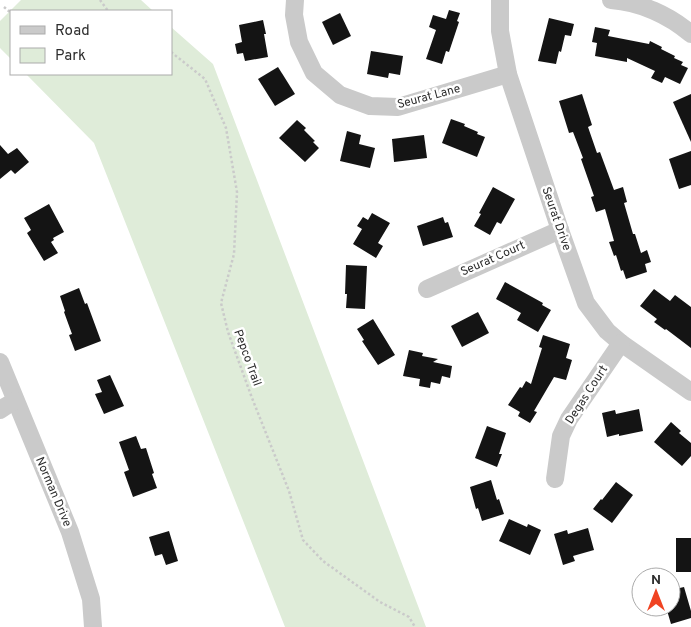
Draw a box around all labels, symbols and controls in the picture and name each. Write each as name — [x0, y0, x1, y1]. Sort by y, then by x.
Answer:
legend — [10, 10, 172, 75]
text: Road — [55, 22, 90, 41]
text: Park — [55, 47, 86, 66]
street label: Seurat Lane — [396, 81, 462, 113]
street label: Seurat Drive — [538, 185, 574, 253]
street label: Seurat Court — [458, 238, 528, 280]
street label: Pepco Trail — [229, 327, 265, 389]
street label: Degas Court — [562, 363, 612, 427]
street label: Norman Drive — [31, 455, 75, 529]
north arrow — [631, 567, 681, 617]
text: N — [651, 572, 661, 589]

